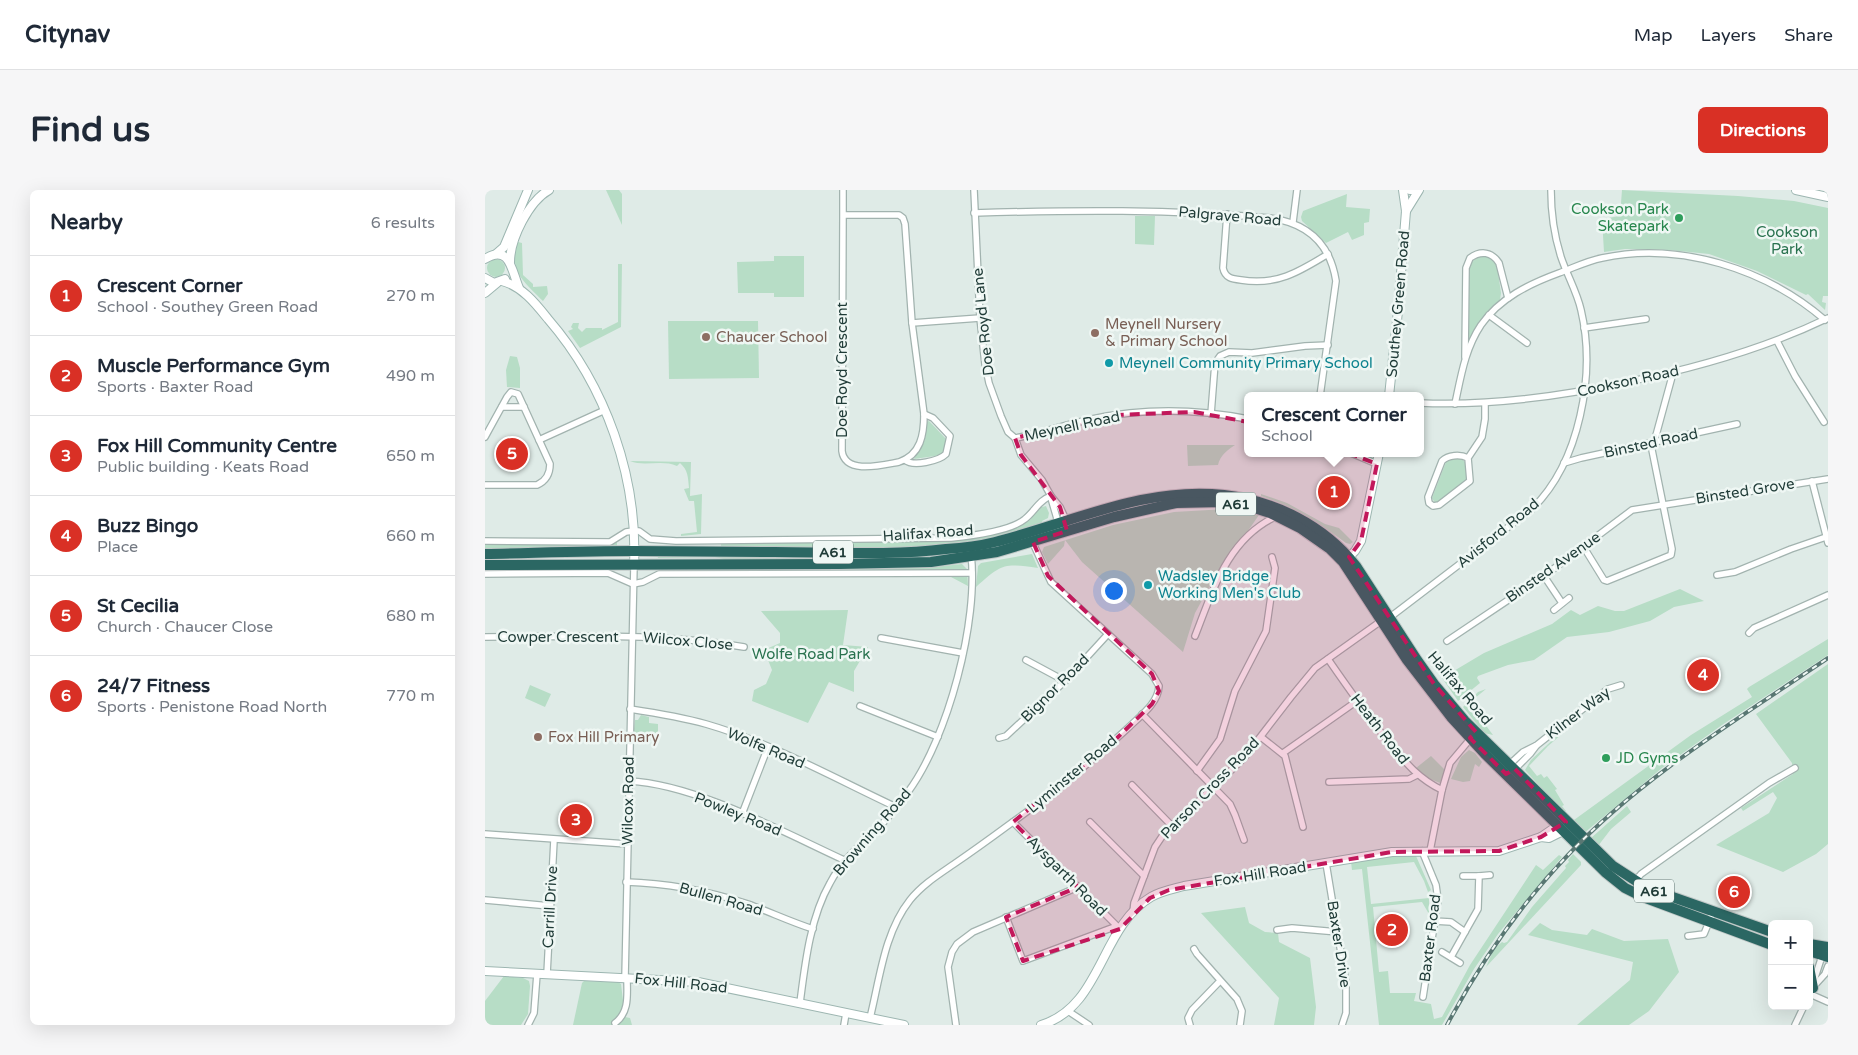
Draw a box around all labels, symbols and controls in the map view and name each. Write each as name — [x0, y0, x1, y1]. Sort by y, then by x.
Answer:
text: Citynav — [25, 20, 110, 49]
text: Map — [1634, 24, 1673, 46]
text: Layers — [1701, 24, 1756, 46]
text: Share — [1784, 24, 1833, 46]
button: Directions — [1698, 107, 1828, 153]
text: Find us — [30, 109, 150, 151]
place label: Cookson Park Skatepark — [1571, 200, 1669, 235]
street label: Palgrave Road — [1178, 203, 1282, 229]
text: Nearby — [50, 210, 123, 235]
marker: Cookson Park Skatepark — [1673, 212, 1685, 224]
text: 6 results — [371, 213, 435, 233]
park label: Cookson Park — [1756, 223, 1818, 258]
street label: Southey Green Road — [1383, 230, 1413, 378]
street label: Doe Royd Lane — [968, 267, 998, 377]
text: Crescent Corner — [97, 275, 243, 297]
text: 1 — [61, 286, 71, 306]
text: 270 m — [386, 286, 435, 306]
text: School · Southey Green Road — [97, 297, 318, 317]
street label: Doe Royd Crescent — [833, 302, 851, 438]
place label: Meynell Nursery & Primary School — [1105, 315, 1228, 350]
marker: Meynell Nursery & Primary School — [1089, 327, 1101, 339]
place label: Chaucer School — [716, 328, 827, 346]
marker: Chaucer School — [700, 331, 712, 343]
place label: Meynell Community Primary School — [1119, 354, 1373, 372]
text: Muscle Performance Gym — [97, 355, 330, 377]
marker: Meynell Community Primary School — [1103, 357, 1115, 369]
street label: Cookson Road — [1575, 361, 1681, 401]
text: 2 — [61, 366, 71, 386]
text: 490 m — [386, 366, 435, 386]
text: Sports · Baxter Road — [97, 377, 253, 397]
popup — [1244, 392, 1424, 457]
text: Crescent Corner — [1261, 404, 1407, 426]
street label: Meynell Road — [1022, 407, 1122, 445]
street label: Binsted Road — [1602, 424, 1700, 462]
text: School — [1261, 426, 1313, 446]
text: Fox Hill Community Centre — [97, 435, 337, 457]
pin: 5 — [496, 435, 528, 473]
text: 3 — [61, 446, 71, 466]
text: 650 m — [386, 446, 435, 466]
text: Public building · Keats Road — [97, 457, 309, 477]
pin: 1 — [1318, 473, 1350, 511]
street label: Binsted Grove — [1694, 474, 1796, 508]
road number: A61 — [1216, 492, 1256, 516]
street label: Avisford Road — [1453, 494, 1543, 572]
text: Buzz Bingo — [97, 515, 198, 537]
street label: Halifax Road — [882, 521, 974, 545]
text: 4 — [61, 526, 71, 546]
text: 660 m — [386, 526, 435, 546]
street label: Binsted Avenue — [1502, 528, 1604, 606]
text: Place — [97, 537, 138, 557]
road number: A61 — [813, 541, 853, 564]
place label: Wadsley Bridge Working Men's Club — [1158, 567, 1301, 602]
your location — [1101, 578, 1127, 604]
marker: Wadsley Bridge Working Men's Club — [1142, 579, 1154, 591]
text: St Cecilia — [97, 595, 179, 617]
text: 5 — [61, 606, 71, 626]
text: 680 m — [386, 606, 435, 626]
text: Church · Chaucer Close — [97, 617, 273, 637]
street label: Cowper Crescent — [497, 628, 619, 646]
street label: Wilcox Close — [642, 628, 734, 654]
park label: Wolfe Road Park — [752, 645, 870, 663]
street label: Halifax Road — [1424, 647, 1496, 729]
street label: Bignor Road — [1017, 650, 1093, 726]
pin: 4 — [1687, 656, 1719, 694]
text: 24/7 Fitness — [97, 675, 210, 697]
street label: Kilner Way — [1542, 683, 1614, 743]
text: 6 — [61, 686, 71, 706]
text: 770 m — [386, 686, 435, 706]
street label: Heath Road — [1347, 690, 1413, 768]
text: Sports · Penistone Road North — [97, 697, 327, 717]
street label: Wolfe Road — [724, 724, 808, 772]
place label: Fox Hill Primary — [548, 728, 659, 746]
marker: Fox Hill Primary — [532, 731, 544, 743]
street label: Lyminster Road — [1023, 731, 1121, 817]
street label: Parson Cross Road — [1157, 733, 1263, 843]
place label: JD Gyms — [1616, 749, 1679, 767]
marker: JD Gyms — [1600, 752, 1612, 764]
street label: Wilcox Road — [618, 756, 638, 846]
street label: Browning Road — [829, 785, 915, 879]
street label: Powley Road — [692, 788, 784, 840]
pin: 3 — [560, 801, 592, 839]
street label: Aysgarth Road — [1023, 832, 1111, 920]
street label: Fox Hill Road — [1212, 858, 1308, 890]
street label: Carrill Drive — [539, 865, 561, 949]
pin: 6 — [1718, 873, 1750, 911]
street label: Bullen Road — [677, 878, 765, 920]
road number: A61 — [1634, 879, 1674, 902]
street label: Baxter Road — [1416, 893, 1444, 983]
street label: Baxter Drive — [1323, 899, 1355, 989]
pin: 2 — [1376, 911, 1408, 949]
map controls — [1768, 920, 1813, 1010]
button: + — [1768, 920, 1813, 965]
button: − — [1768, 965, 1813, 1010]
street label: Fox Hill Road — [634, 969, 728, 997]

